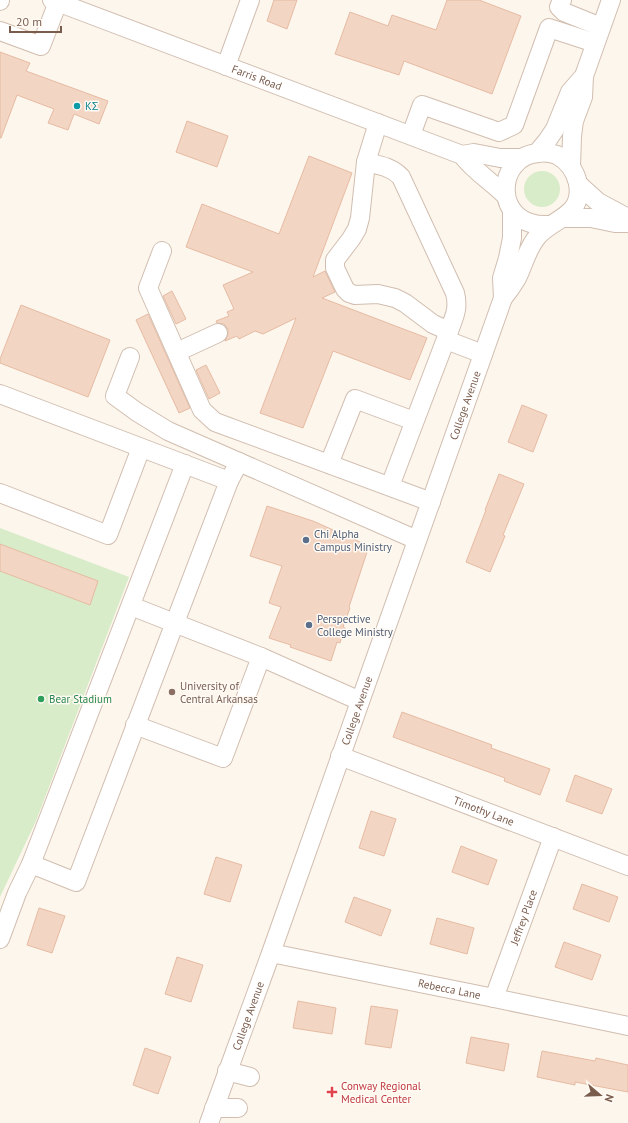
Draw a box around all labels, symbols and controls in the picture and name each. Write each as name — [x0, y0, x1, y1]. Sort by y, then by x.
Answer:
scale bar — [10, 8, 61, 34]
text: 20 m — [16, 14, 42, 29]
street label: Farris Road — [230, 62, 284, 93]
place label: KΣ — [85, 99, 99, 113]
marker: KΣ — [72, 101, 82, 111]
street label: College Avenue — [446, 369, 484, 442]
place label: Chi Alpha Campus Ministry — [314, 527, 393, 554]
marker: Chi Alpha Campus Ministry — [301, 535, 311, 545]
place label: Perspective College Ministry — [317, 612, 394, 639]
marker: Perspective College Ministry — [304, 620, 314, 630]
street label: College Avenue — [338, 674, 376, 747]
place label: University of Central Arkansas — [180, 679, 258, 706]
marker: University of Central Arkansas — [167, 687, 177, 697]
place label: Bear Stadium — [49, 692, 112, 706]
marker: Bear Stadium — [36, 694, 46, 704]
street label: Timothy Lane — [452, 793, 517, 829]
street label: Jeffrey Place — [507, 887, 540, 948]
street label: Rebecca Lane — [417, 976, 482, 1002]
street label: College Avenue — [229, 979, 267, 1052]
north arrow — [580, 1075, 620, 1115]
place label: Conway Regional Medical Center — [341, 1079, 422, 1106]
marker: Conway Regional Medical Center — [326, 1086, 338, 1098]
text: N — [602, 1093, 617, 1104]

